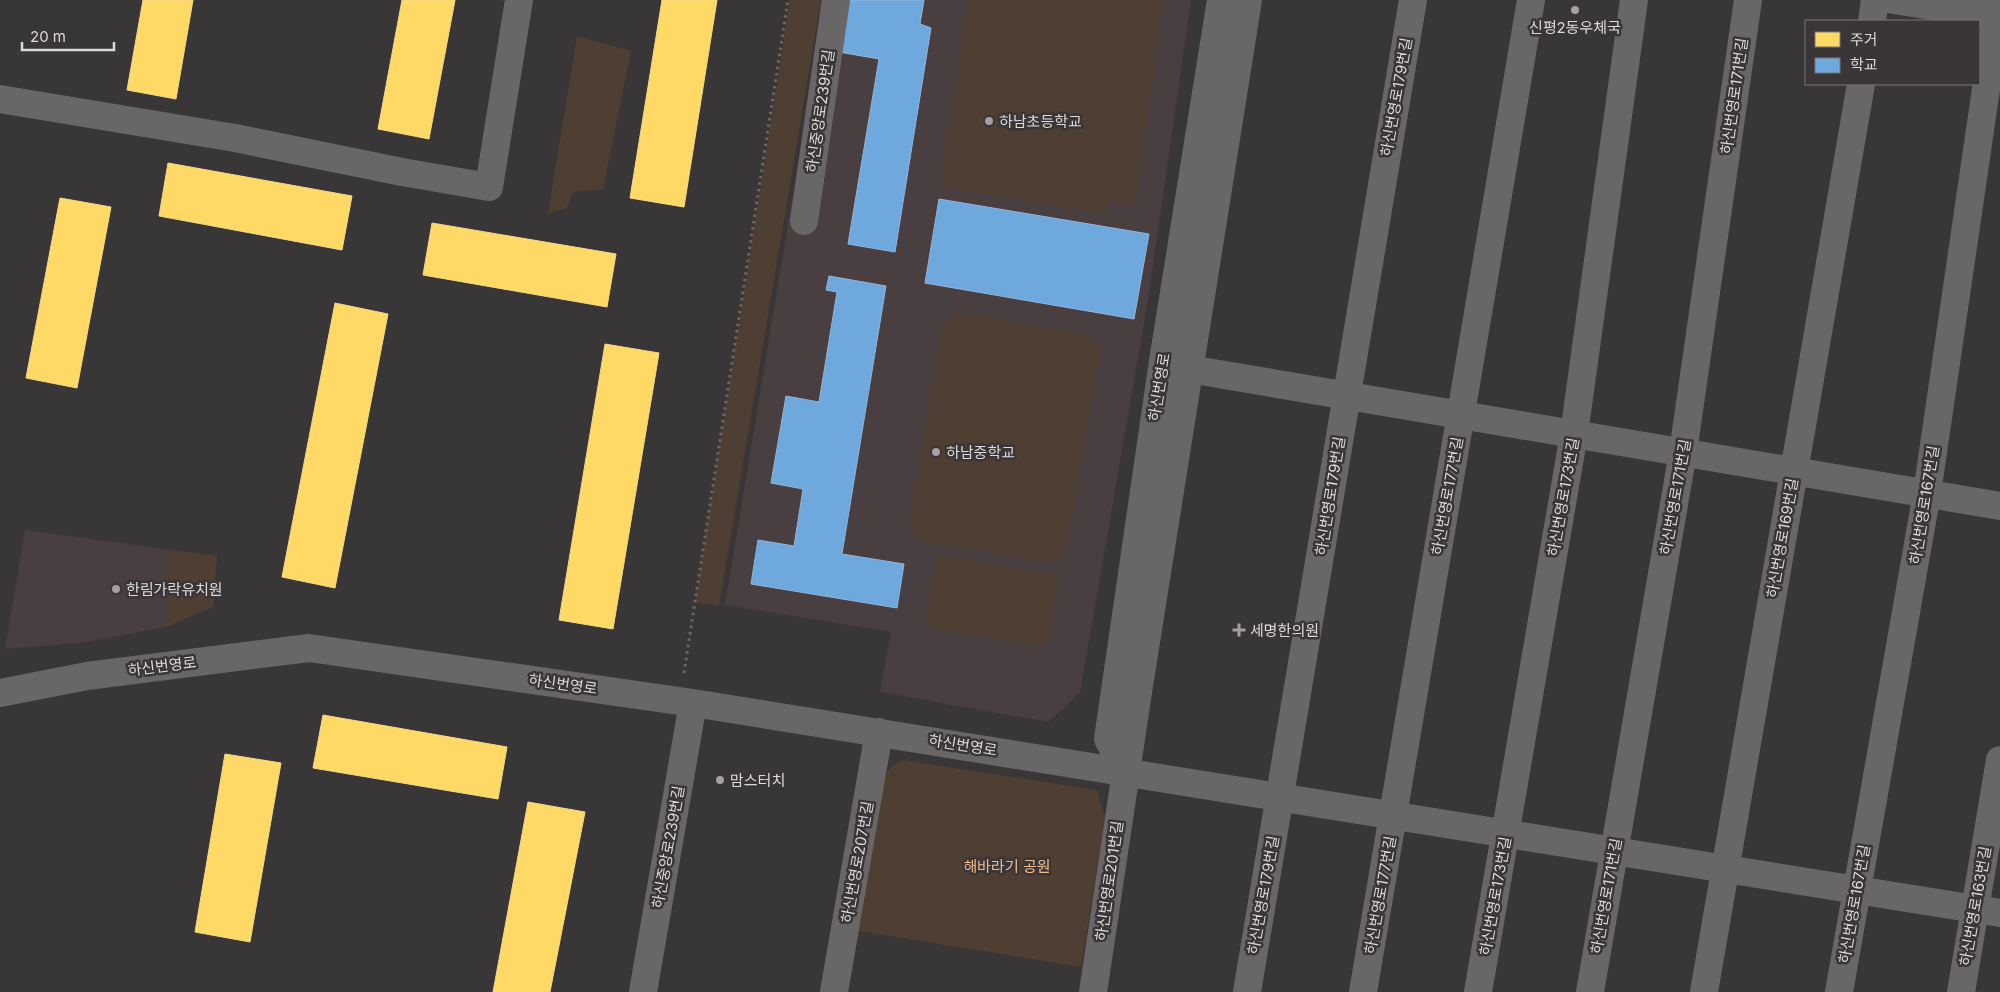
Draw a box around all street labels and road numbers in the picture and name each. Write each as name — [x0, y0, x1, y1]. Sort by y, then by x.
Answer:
street label: 하신번영로179번길 — [1376, 36, 1416, 158]
street label: 하신번영로171번길 — [1716, 37, 1752, 155]
street label: 하신중앙로239번길 — [802, 48, 838, 174]
street label: 하신번영로 — [1144, 351, 1174, 423]
street label: 하신번영로179번길 — [1311, 435, 1349, 557]
street label: 하신번영로177번길 — [1427, 435, 1467, 557]
street label: 하신번영로173번길 — [1543, 436, 1583, 558]
street label: 하신번영로171번길 — [1655, 438, 1695, 556]
street label: 하신번영로167번길 — [1905, 444, 1943, 566]
street label: 하신번영로169번길 — [1762, 477, 1802, 599]
street label: 하신번영로 — [127, 652, 197, 680]
street label: 하신번영로 — [528, 670, 598, 698]
street label: 하신번영로 — [927, 730, 999, 760]
street label: 하신중앙로239번길 — [648, 784, 688, 910]
street label: 하신번영로207번길 — [837, 800, 877, 924]
street label: 하신번영로201번길 — [1091, 820, 1127, 942]
street label: 하신번영로179번길 — [1243, 834, 1283, 956]
street label: 하신번영로177번길 — [1360, 834, 1400, 956]
street label: 하신번영로173번길 — [1475, 835, 1515, 957]
street label: 하신번영로171번길 — [1586, 837, 1626, 955]
street label: 하신번영로167번길 — [1834, 843, 1874, 965]
street label: 하신번영로163번길 — [1955, 845, 1995, 967]

